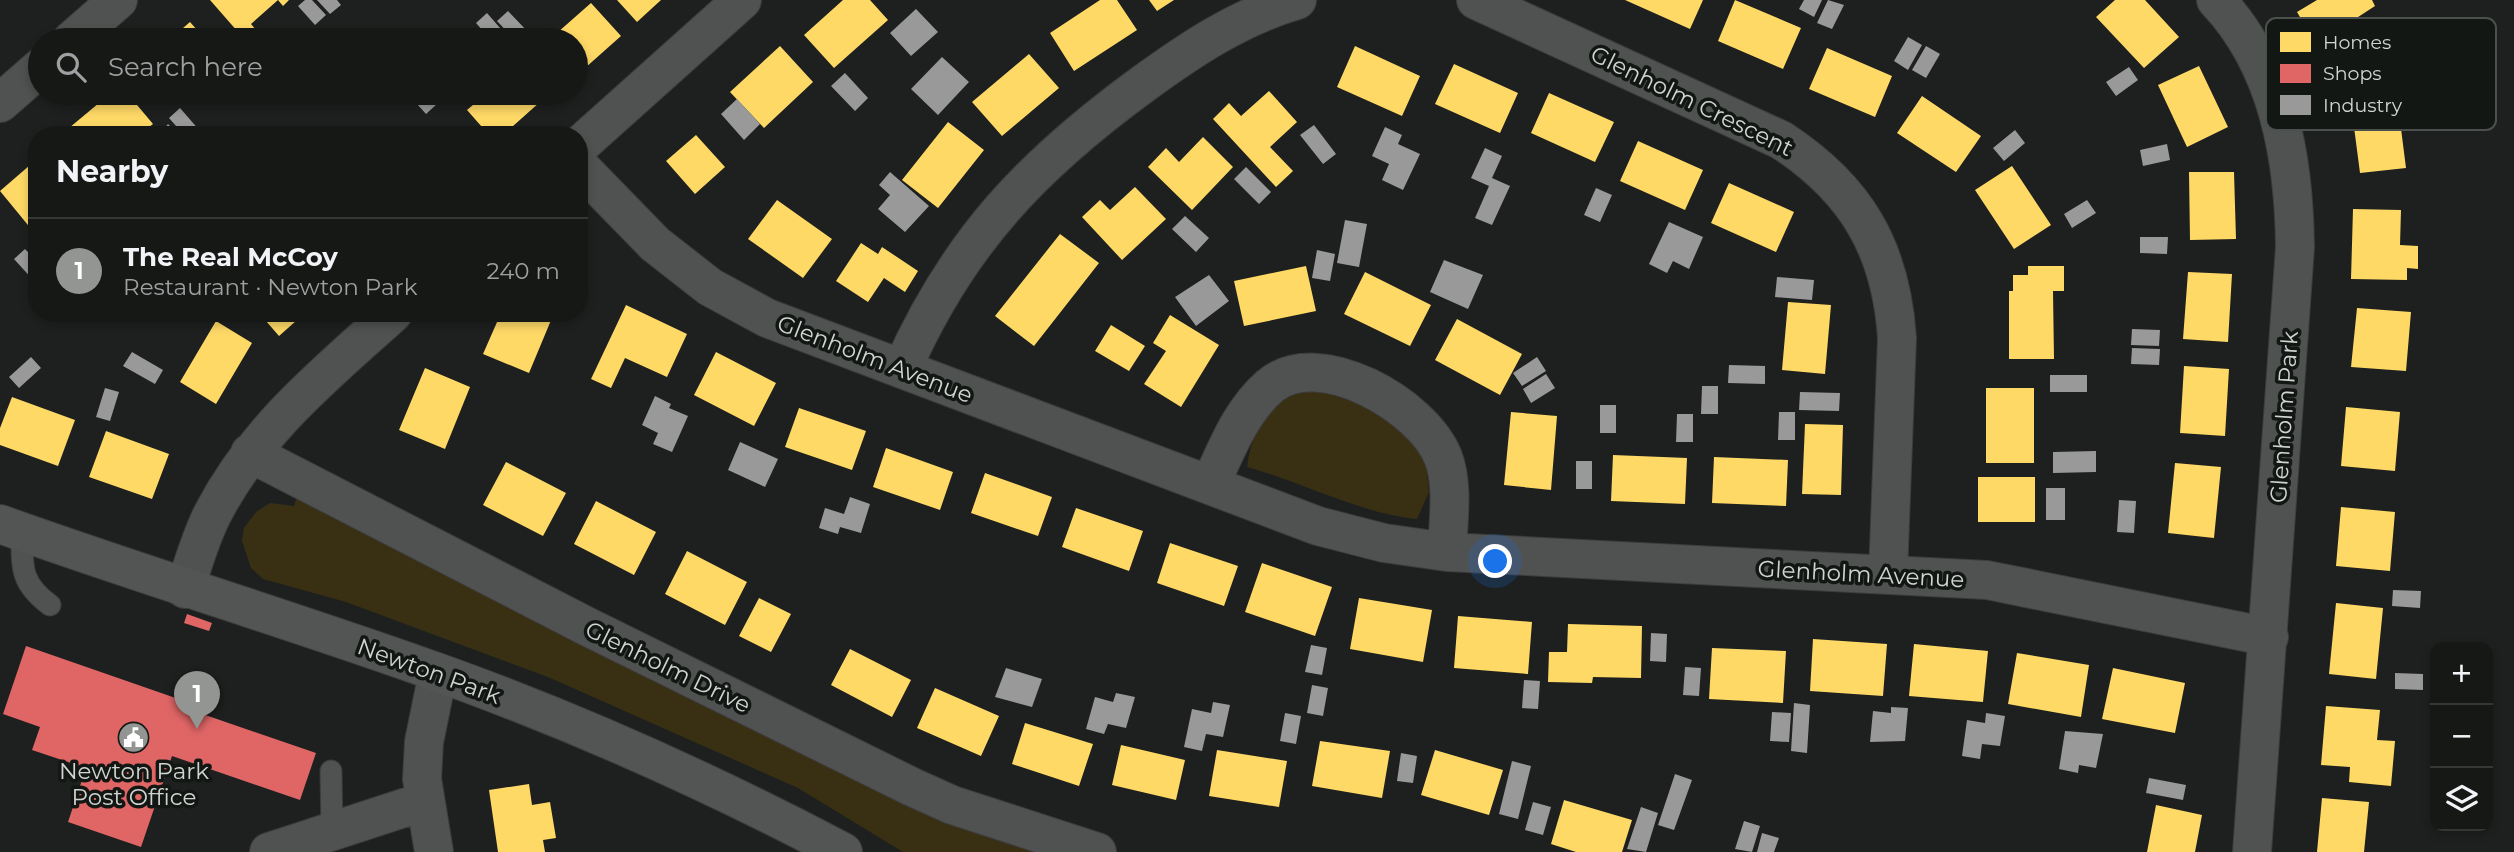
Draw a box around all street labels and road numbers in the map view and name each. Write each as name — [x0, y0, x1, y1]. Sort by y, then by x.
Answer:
street label: Glenholm Crescent — [1586, 40, 1798, 162]
street label: Glenholm Avenue — [773, 309, 977, 409]
street label: Glenholm Park — [2264, 330, 2304, 504]
street label: Glenholm Avenue — [1757, 555, 1965, 593]
street label: Glenholm Drive — [581, 615, 755, 719]
street label: Newton Park — [354, 632, 505, 710]

